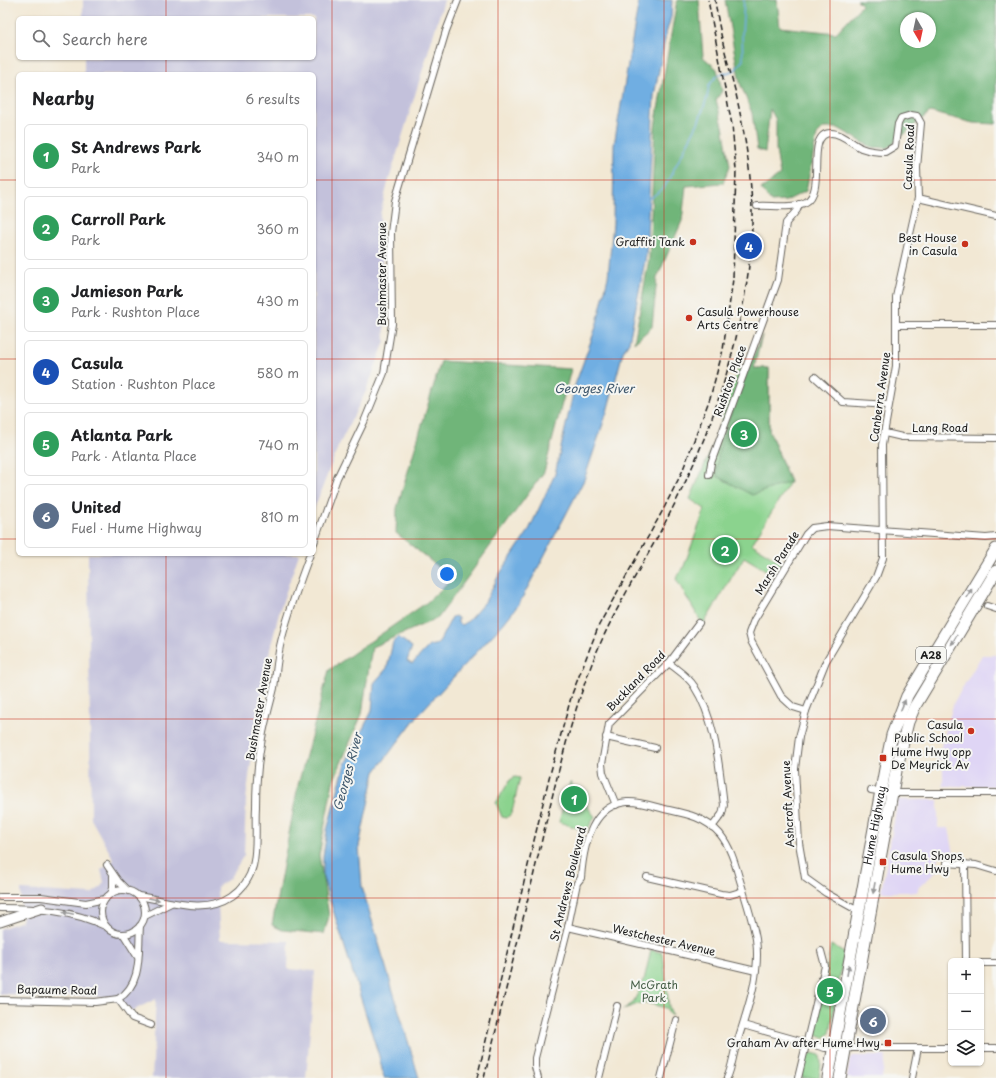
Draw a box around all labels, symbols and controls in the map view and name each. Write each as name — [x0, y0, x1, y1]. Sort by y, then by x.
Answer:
north arrow — [900, 12, 936, 48]
search box — [16, 16, 316, 60]
icon: search — [30, 27, 52, 49]
text: Search here — [62, 27, 148, 50]
text: Nearby — [32, 85, 94, 111]
text: 6 results — [245, 89, 300, 108]
street label: Casula Road — [899, 124, 918, 190]
text: St Andrews Park — [71, 135, 201, 158]
text: 1 — [43, 147, 49, 166]
text: 340 m — [256, 147, 299, 166]
text: Park — [71, 158, 100, 177]
text: Carroll Park — [71, 207, 166, 230]
text: 2 — [41, 219, 51, 238]
text: 360 m — [256, 219, 299, 238]
street label: Bushmaster Avenue — [373, 222, 390, 326]
place label: Best House in Casula — [898, 229, 957, 259]
text: Park — [71, 230, 100, 249]
pin: 4 — [736, 231, 762, 261]
place label: Graffiti Tank — [615, 233, 685, 250]
marker: Graffiti Tank — [688, 237, 698, 247]
marker: Best House in Casula — [960, 239, 970, 249]
text: Jamieson Park — [71, 279, 183, 302]
text: 3 — [42, 291, 50, 310]
text: 430 m — [257, 291, 299, 310]
text: Park · Rushton Place — [71, 302, 200, 321]
place label: Casula Powerhouse Arts Centre — [697, 303, 799, 333]
marker: Casula Powerhouse Arts Centre — [684, 313, 694, 323]
street label: Rushton Place — [709, 343, 750, 419]
text: Casula — [71, 351, 123, 374]
street label: Canberra Avenue — [865, 351, 894, 443]
text: 4 — [42, 363, 50, 382]
text: 580 m — [257, 363, 299, 382]
text: Station · Rushton Place — [71, 374, 215, 393]
water label: Georges River — [554, 379, 636, 397]
pin: 3 — [731, 419, 757, 449]
street label: Lang Road — [912, 419, 968, 436]
text: Atlanta Park — [71, 423, 173, 446]
text: 5 — [42, 435, 50, 454]
text: 740 m — [258, 435, 299, 454]
text: Park · Atlanta Place — [71, 446, 197, 465]
text: United — [71, 495, 121, 518]
text: 6 — [41, 507, 51, 526]
text: 810 m — [261, 507, 299, 526]
text: Fuel · Hume Highway — [71, 518, 202, 537]
street label: Marsh Parade — [750, 527, 803, 598]
pin: 2 — [712, 535, 738, 565]
your location — [437, 564, 457, 584]
one-way arrow — [966, 587, 973, 599]
one-way arrow — [950, 634, 957, 646]
street label: Buckland Road — [602, 647, 669, 715]
road number: A28 — [916, 647, 946, 663]
street label: Bushmaster Avenue — [241, 656, 276, 762]
one-way arrow — [900, 700, 906, 711]
place label: Casula Public School — [894, 716, 963, 746]
marker: Casula Public School — [966, 726, 976, 736]
water label: Georges River — [328, 729, 367, 813]
place label: Hume Hwy opp De Meyrick Av — [891, 743, 971, 773]
marker: Hume Hwy opp De Meyrick Av — [878, 753, 888, 763]
street label: Ashcroft Avenue — [777, 760, 798, 848]
pin: 1 — [561, 784, 587, 814]
street label: Hume Highway — [859, 784, 890, 866]
street label: St Andrews Boulevard — [545, 825, 590, 943]
place label: Casula Shops, Hume Hwy — [891, 847, 965, 877]
marker: Casula Shops, Hume Hwy — [878, 857, 888, 867]
one-way arrow — [871, 882, 877, 895]
one-way arrow — [148, 896, 161, 902]
one-way arrow — [62, 910, 74, 916]
street label: Westchester Avenue — [611, 919, 717, 960]
map controls — [948, 958, 984, 1066]
button: + — [948, 958, 984, 994]
one-way arrow — [846, 963, 852, 976]
park label: McGrath Park — [630, 976, 678, 1006]
pin: 5 — [817, 976, 843, 1006]
street label: Bapaume Road — [17, 980, 97, 999]
button: − — [948, 994, 984, 1030]
pin: 6 — [860, 1006, 886, 1036]
button: layers — [948, 1030, 984, 1066]
place label: Graham Av after Hume Hwy — [727, 1034, 880, 1051]
marker: Graham Av after Hume Hwy — [883, 1038, 893, 1048]

